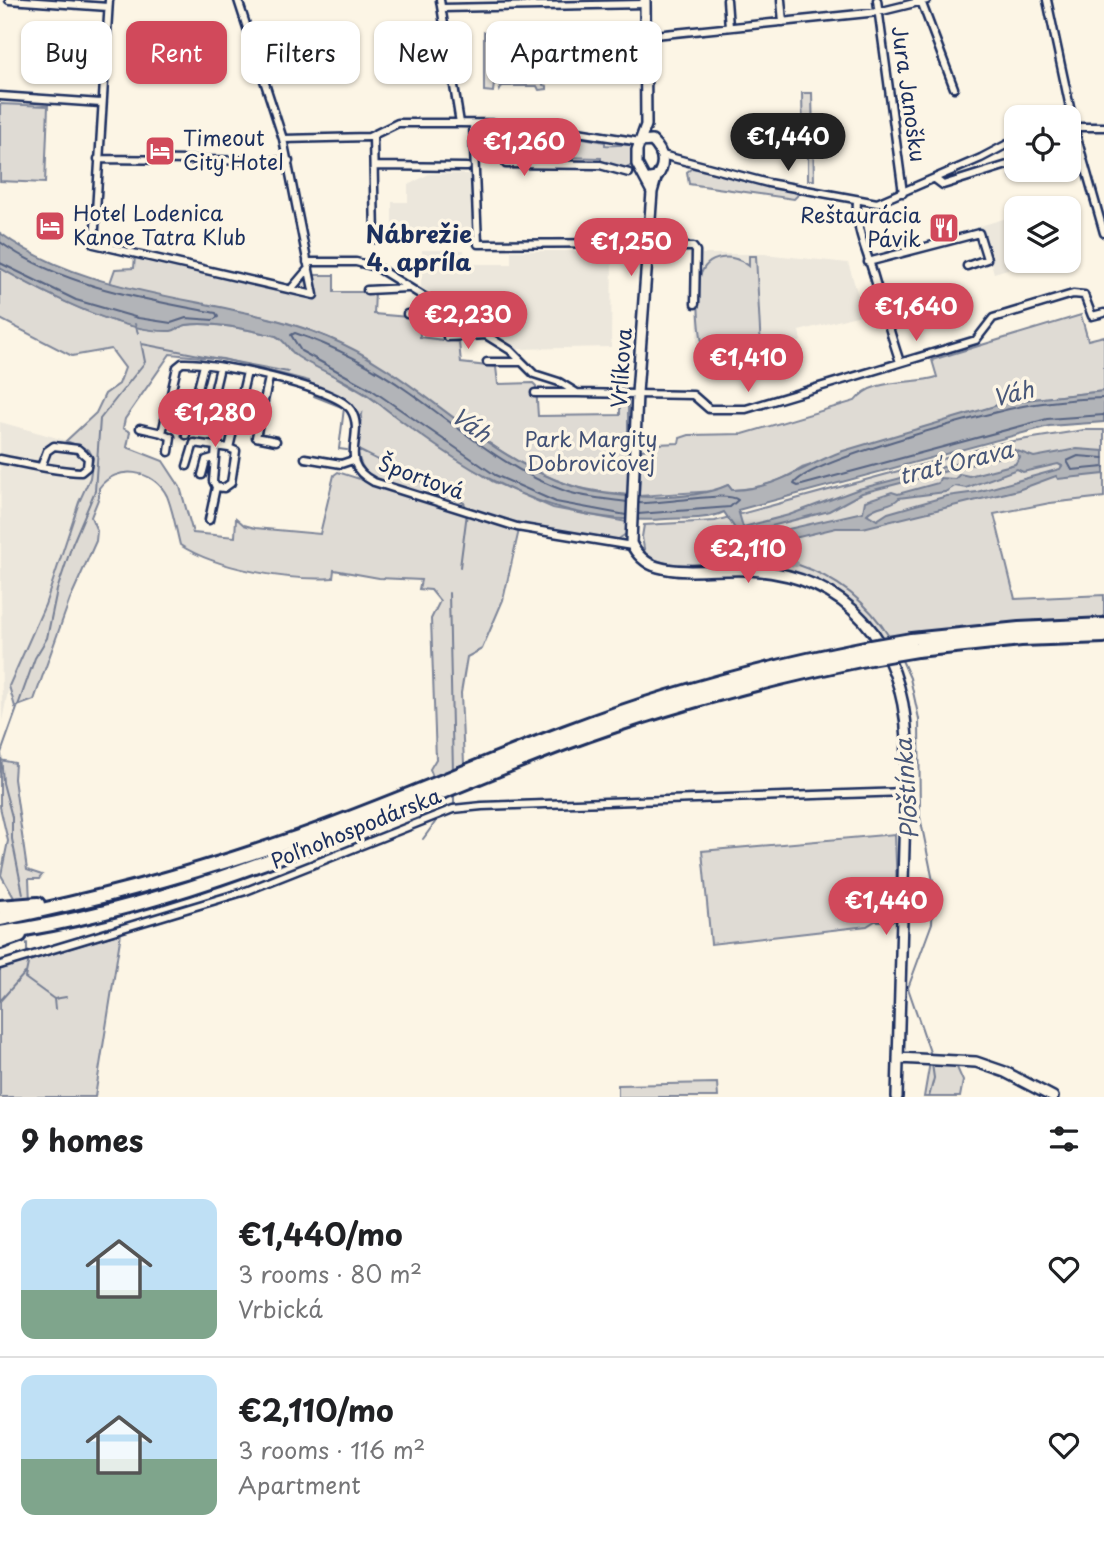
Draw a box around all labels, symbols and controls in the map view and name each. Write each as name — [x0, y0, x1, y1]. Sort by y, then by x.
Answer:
chip: Buy — [21, 21, 112, 84]
chip: Rent — [126, 21, 227, 84]
chip: Filters — [241, 21, 360, 84]
chip: New — [374, 21, 472, 84]
chip: Apartment — [486, 21, 662, 84]
street label: Jura Janošku — [885, 24, 935, 164]
map controls — [1004, 105, 1081, 273]
button: locate — [1004, 105, 1081, 182]
pin: €1,440 — [731, 114, 845, 173]
pin: €1,260 — [467, 118, 581, 178]
text: €1,440 — [746, 118, 830, 153]
place label: Timeout City Hotel — [183, 121, 284, 177]
text: €1,260 — [483, 123, 565, 158]
hotel icon: Timeout City Hotel — [143, 134, 177, 168]
place label: Hotel Lodenica Kanoe Tatra Klub — [73, 196, 246, 252]
button: layers — [1004, 196, 1081, 273]
place label: Reštaurácia Pávik — [800, 198, 921, 254]
hotel icon: Hotel Lodenica Kanoe Tatra Klub — [33, 209, 67, 243]
restaurant icon: Reštaurácia Pávik — [927, 211, 961, 245]
district label: Nábrežie 4. apríla — [366, 215, 472, 279]
pin: €1,250 — [574, 218, 688, 278]
text: €1,250 — [590, 223, 672, 258]
pin: €1,640 — [859, 284, 973, 343]
text: €1,640 — [875, 288, 957, 323]
pin: €2,230 — [411, 292, 525, 351]
text: €2,230 — [424, 296, 512, 331]
street label: Vrlíkova — [601, 326, 639, 409]
pin: €1,410 — [691, 334, 805, 394]
text: €1,410 — [709, 339, 787, 374]
water label: Váh — [988, 370, 1037, 415]
pin: €1,280 — [158, 390, 272, 449]
text: €1,280 — [174, 394, 256, 429]
water label: Váh — [445, 398, 499, 450]
park label: Park Margity Dobrovičovej — [525, 422, 657, 478]
water label: trať Orava — [895, 430, 1017, 493]
street label: Športová — [374, 446, 469, 506]
pin: €2,110 — [691, 526, 805, 585]
text: €2,110 — [710, 530, 786, 565]
water label: Ploštínka — [884, 737, 926, 841]
street label: Poľnohospodárska — [265, 778, 445, 876]
pin: €1,440 — [829, 878, 943, 937]
text: €1,440 — [844, 882, 928, 917]
text: 9 homes — [21, 1117, 143, 1162]
icon: filters — [1045, 1120, 1083, 1158]
text: €1,440/mo — [238, 1211, 403, 1256]
icon: home — [77, 1227, 161, 1311]
icon: heart — [1045, 1250, 1083, 1288]
text: 3 rooms · 80 m² — [238, 1256, 422, 1291]
text: Vrbická — [238, 1291, 323, 1326]
text: €2,110/mo — [238, 1387, 394, 1432]
icon: home — [77, 1403, 161, 1487]
icon: heart — [1045, 1426, 1083, 1464]
text: 3 rooms · 116 m² — [238, 1432, 425, 1467]
text: Apartment — [238, 1467, 361, 1502]

